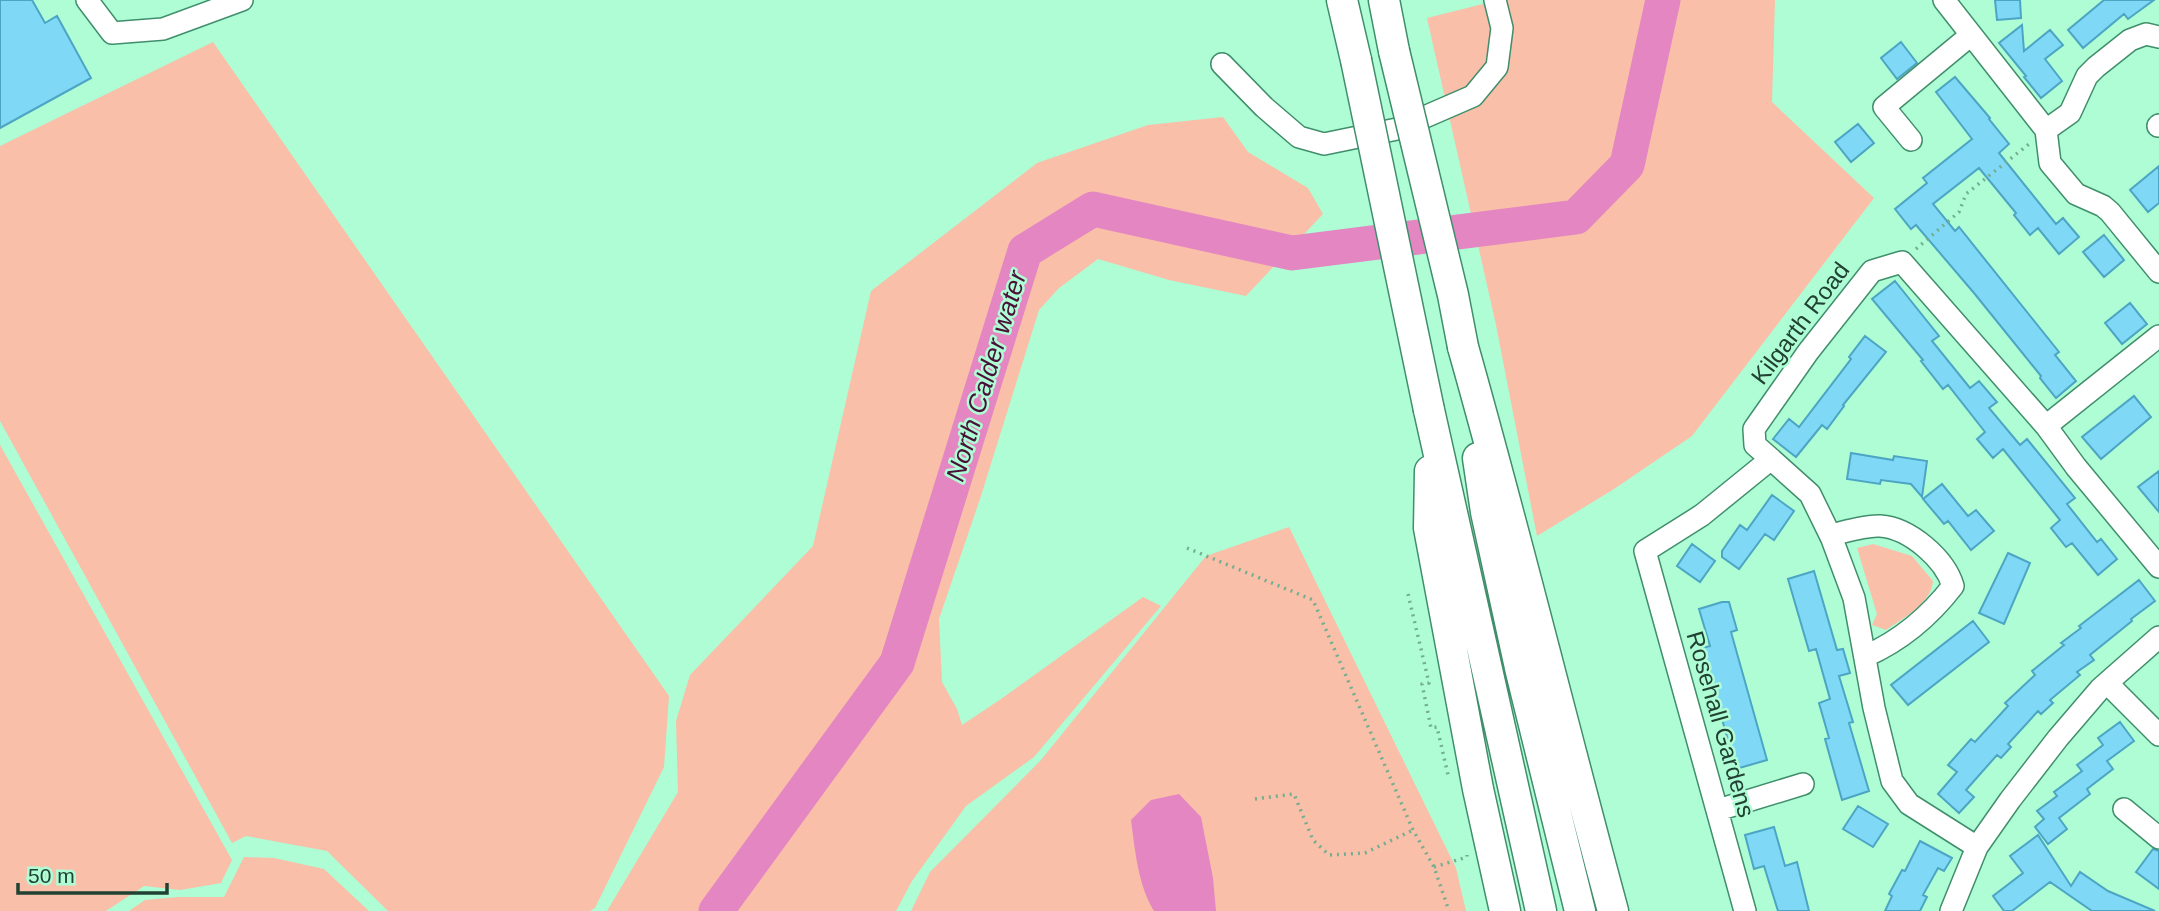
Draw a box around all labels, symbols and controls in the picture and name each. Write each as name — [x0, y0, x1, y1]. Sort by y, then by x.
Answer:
street label: Kilgarth Road — [1745, 257, 1855, 389]
water label: North Calder water — [940, 266, 1033, 485]
street label: Rosehall Gardens — [1682, 628, 1760, 820]
scale bar — [18, 852, 166, 896]
text: 50 m — [28, 864, 75, 887]

